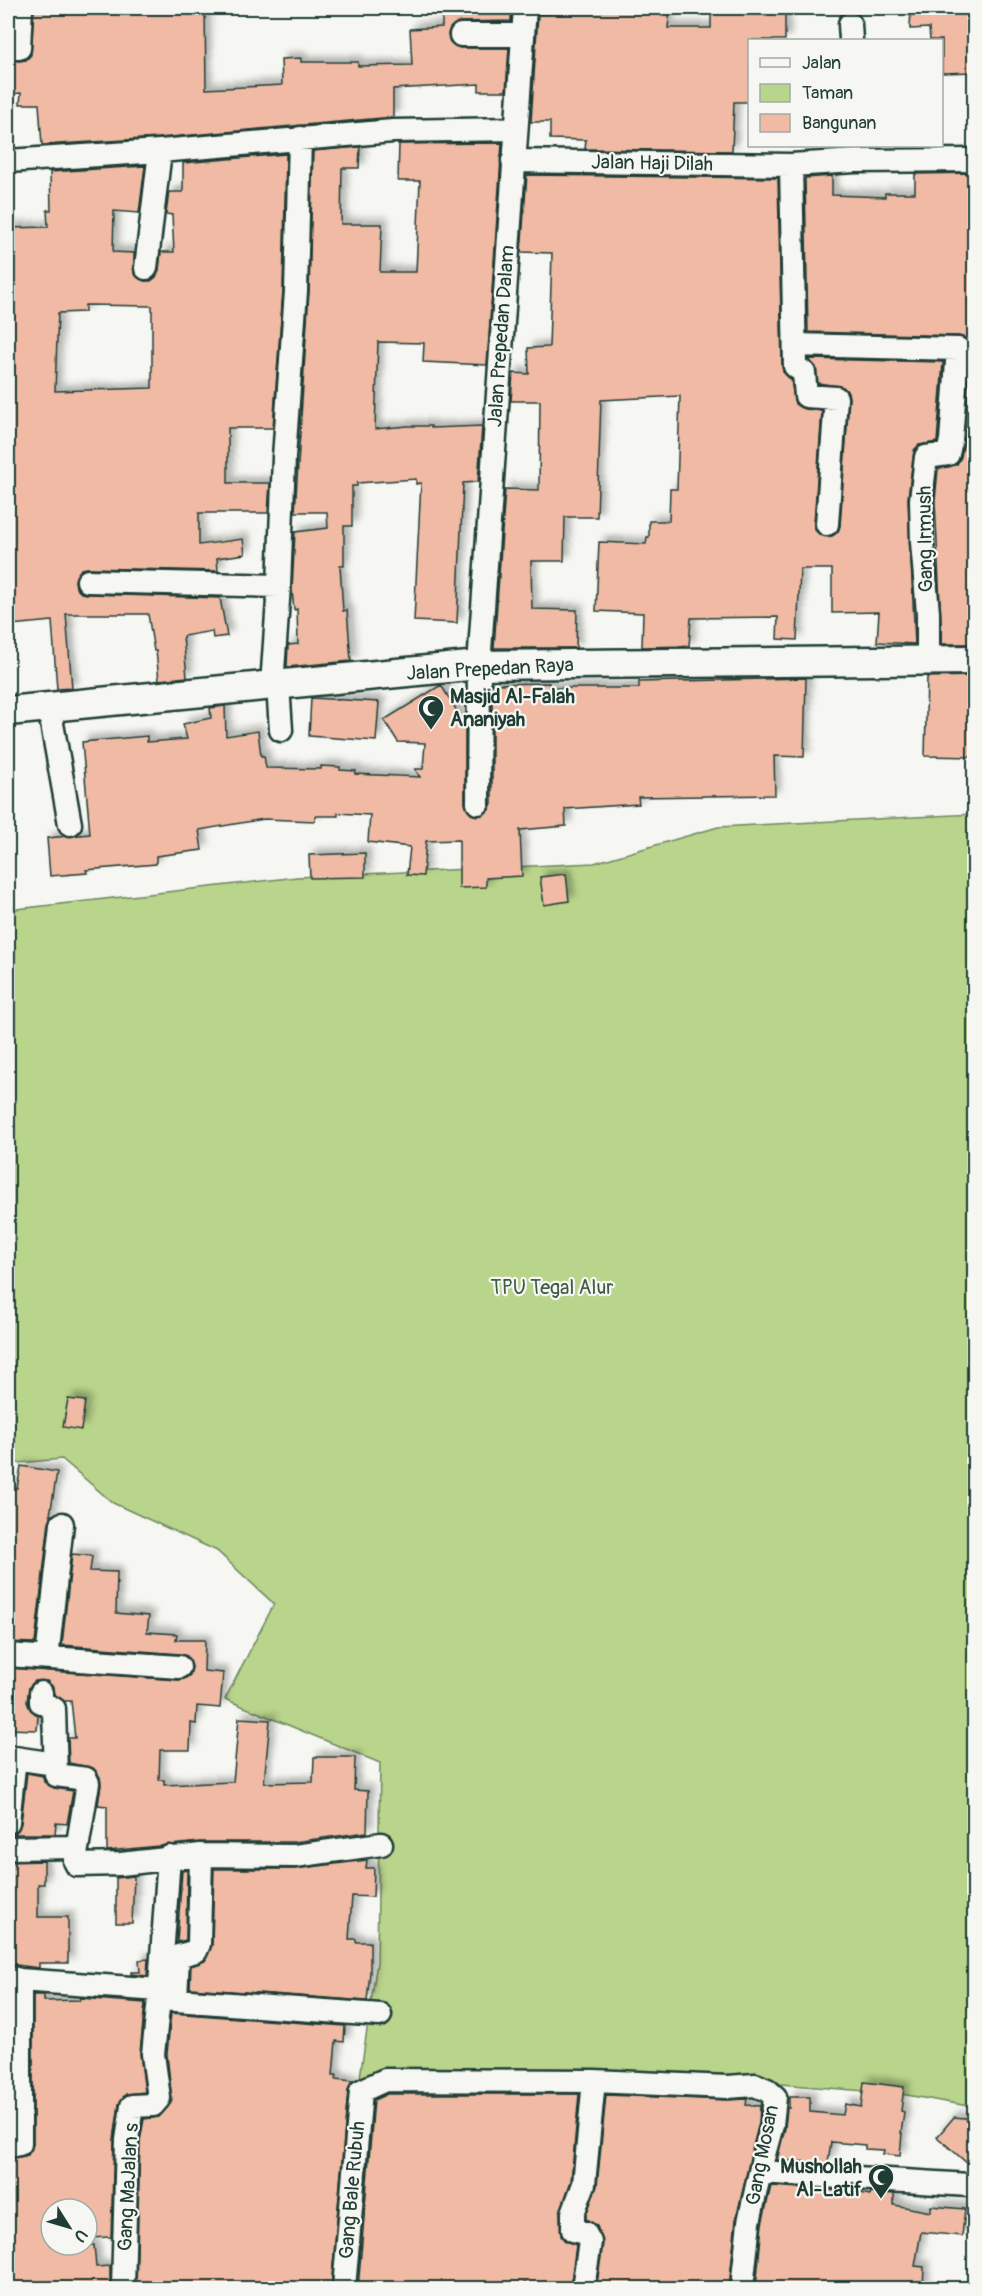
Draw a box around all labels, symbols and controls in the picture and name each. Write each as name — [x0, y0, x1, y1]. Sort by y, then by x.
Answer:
legend — [748, 39, 943, 147]
text: Jalan — [802, 52, 841, 75]
text: Taman — [802, 82, 853, 105]
text: Bangunan — [802, 112, 877, 135]
street label: Jalan Haji Dilah — [591, 149, 713, 177]
street label: Jalan Prepedan Dalam — [482, 244, 520, 428]
street label: Gang Irmush — [912, 485, 938, 593]
street label: Jalan Prepedan Raya — [406, 652, 574, 686]
place label: Masjid Al-Falah Ananiyah — [450, 684, 575, 732]
mosque icon: Masjid Al-Falah Ananiyah — [416, 693, 446, 731]
park label: TPU Tegal Alur — [491, 1275, 613, 1300]
street label: Gang Mosan — [740, 2103, 784, 2207]
street label: Gang Bale Rubuh — [334, 2120, 370, 2260]
street label: Gang MaJalan s — [112, 2122, 144, 2252]
place label: Mushollah Al-Latif — [780, 2154, 863, 2202]
mosque icon: Mushollah Al-Latif — [866, 2162, 896, 2200]
north arrow — [39, 2197, 99, 2257]
text: U — [69, 2225, 91, 2246]

